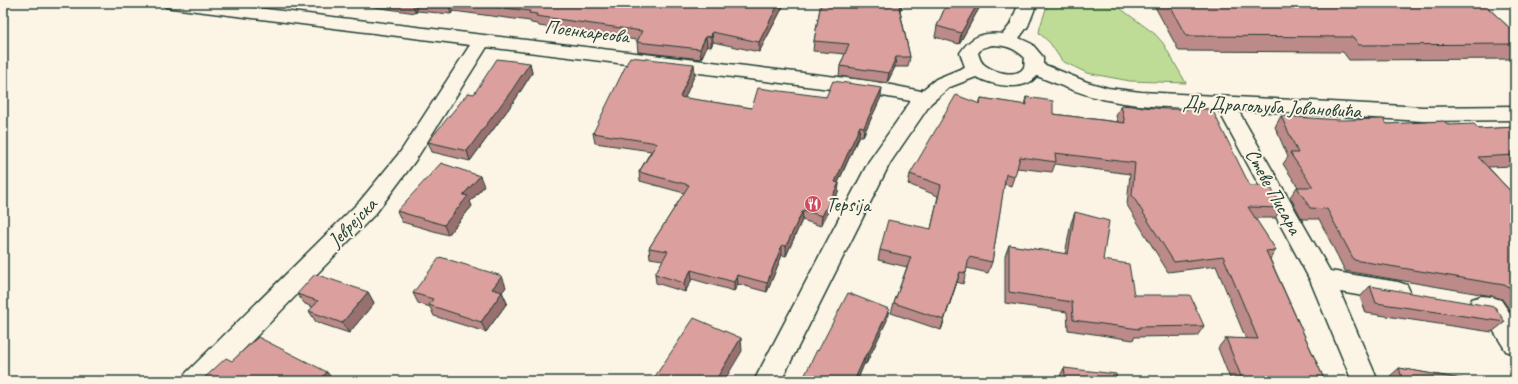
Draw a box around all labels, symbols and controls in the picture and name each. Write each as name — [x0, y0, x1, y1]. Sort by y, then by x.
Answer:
street label: Поенкареова — [543, 14, 632, 49]
street label: Др Драгољуба Јовановића — [1182, 89, 1363, 124]
street label: Стеве Писара — [1240, 144, 1308, 240]
street label: Јеврејска — [322, 191, 383, 253]
place label: Tepsija — [826, 192, 872, 217]
restaurant icon: Tepsija — [803, 194, 823, 214]

